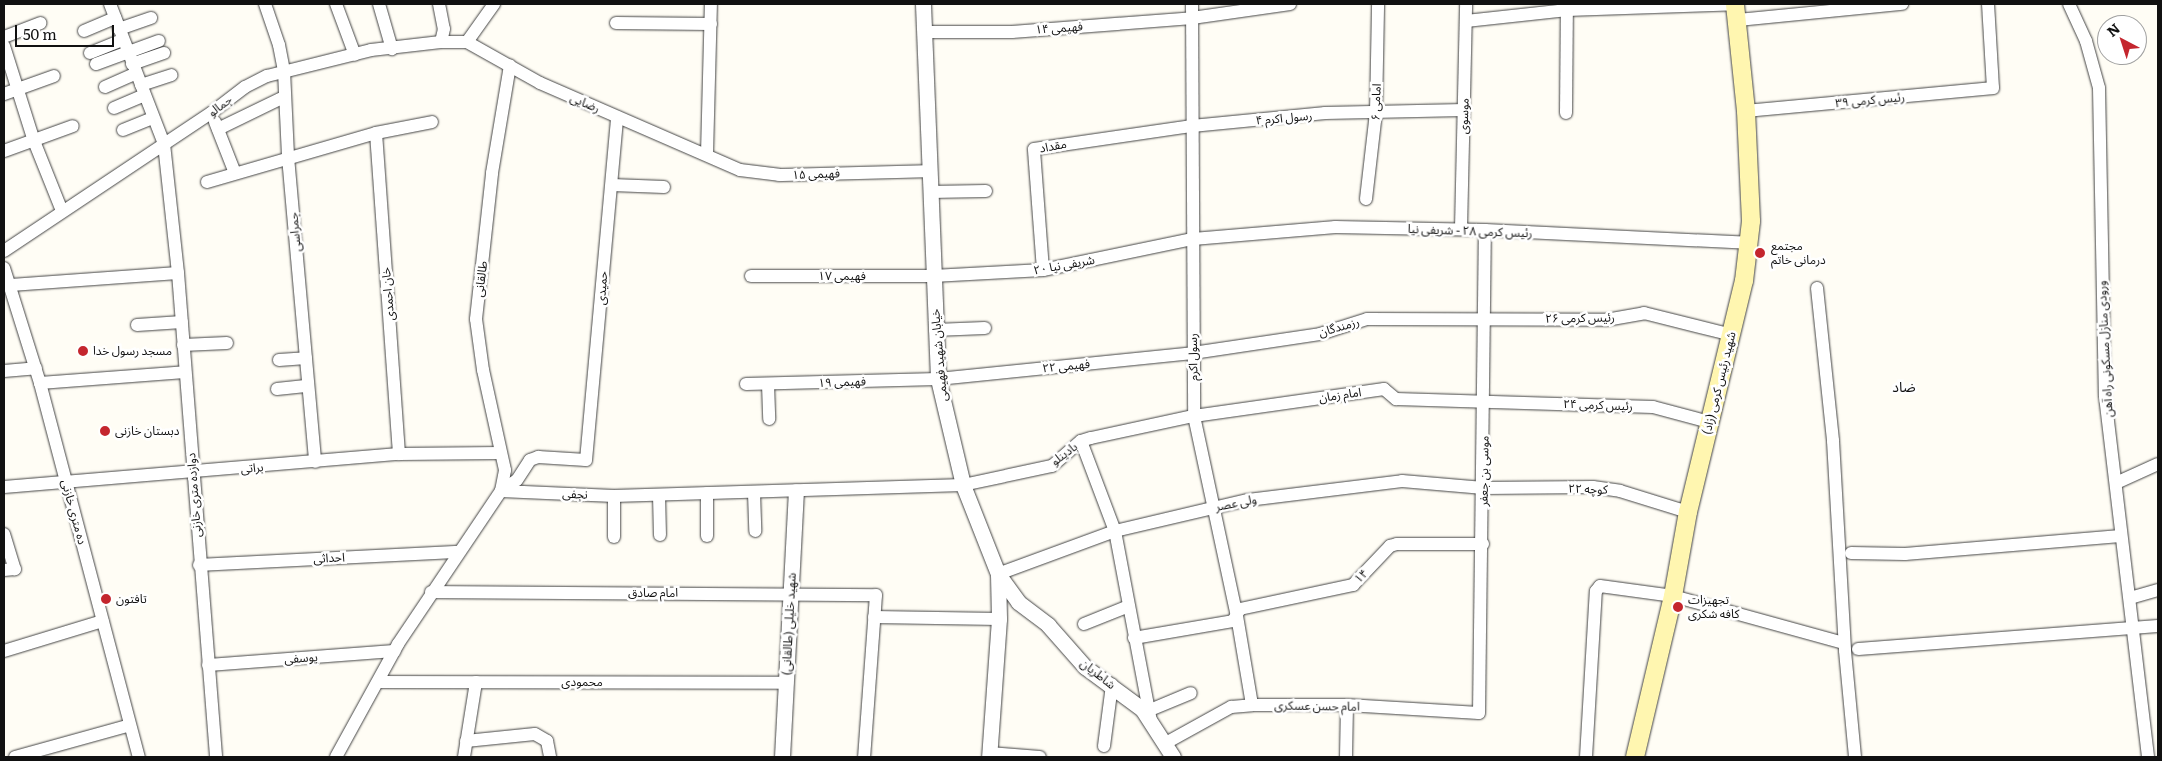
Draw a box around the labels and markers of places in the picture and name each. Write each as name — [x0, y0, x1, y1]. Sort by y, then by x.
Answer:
place label: مجتمع درمانی خاتم — [1771, 239, 1826, 267]
marker: مجتمع درمانی خاتم — [1753, 246, 1767, 260]
place label: مسجد رسول خدا — [93, 344, 172, 358]
marker: مسجد رسول خدا — [77, 345, 89, 357]
place label: دبستان خازنی — [115, 424, 179, 438]
marker: دبستان خازنی — [99, 425, 111, 437]
place label: تافتون — [116, 592, 147, 606]
marker: تافتون — [100, 593, 112, 605]
place label: تجهیزات کافه شکری — [1688, 593, 1739, 621]
marker: تجهیزات کافه شکری — [1672, 601, 1684, 613]

